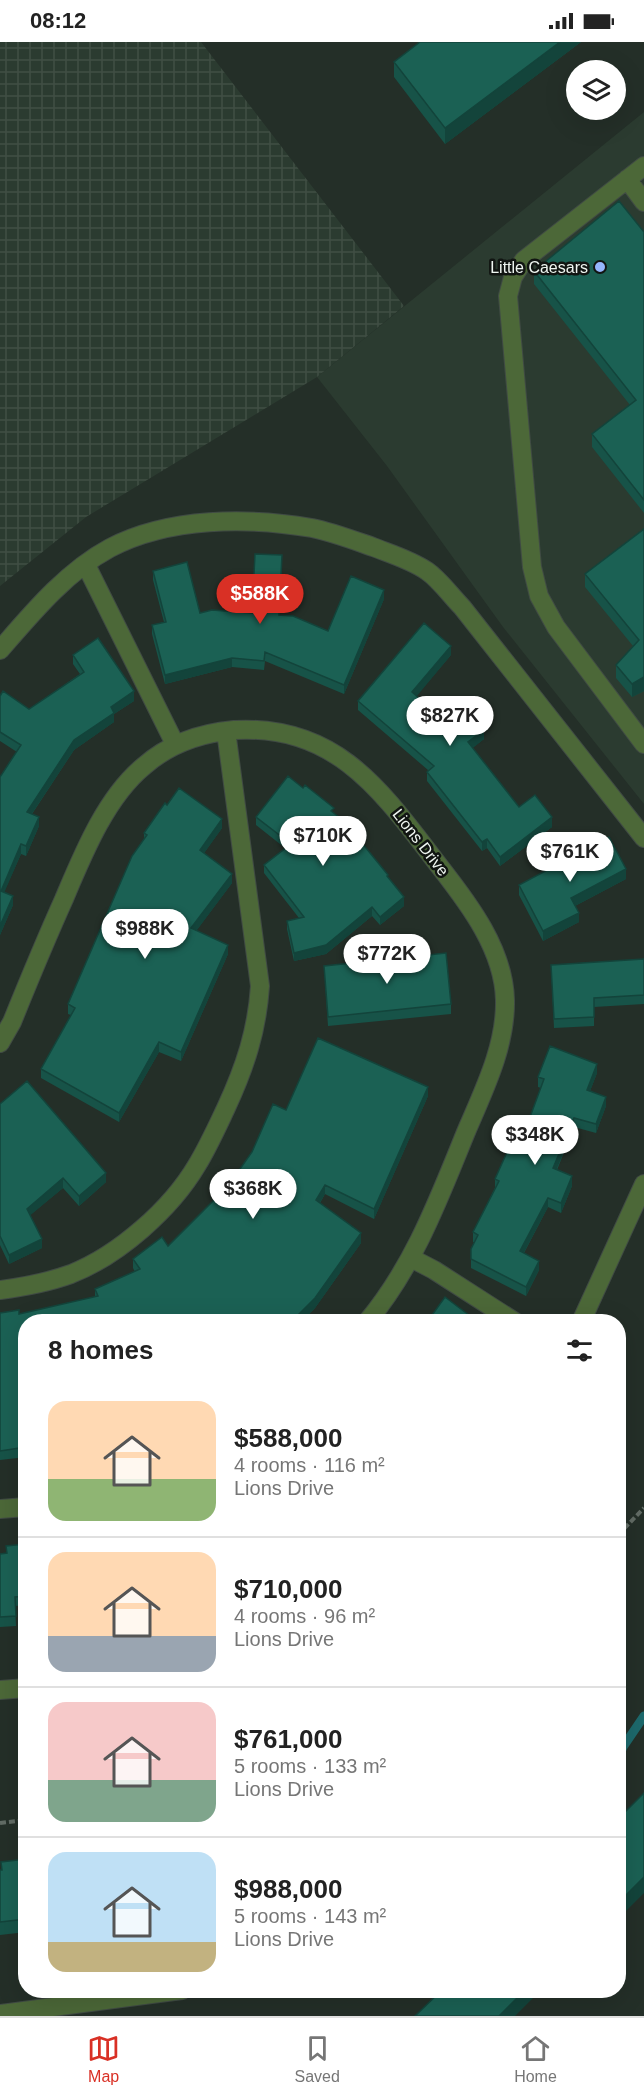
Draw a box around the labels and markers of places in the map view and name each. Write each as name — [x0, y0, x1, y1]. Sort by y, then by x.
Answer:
place label: Little Caesars — [490, 259, 588, 276]
marker: Little Caesars — [593, 260, 607, 274]
pin: $588K — [218, 574, 302, 625]
pin: $827K — [408, 696, 492, 747]
pin: $710K — [281, 816, 365, 867]
pin: $761K — [528, 832, 612, 883]
pin: $988K — [103, 909, 187, 960]
pin: $772K — [345, 934, 429, 985]
pin: $348K — [493, 1115, 577, 1166]
pin: $368K — [211, 1169, 295, 1220]

